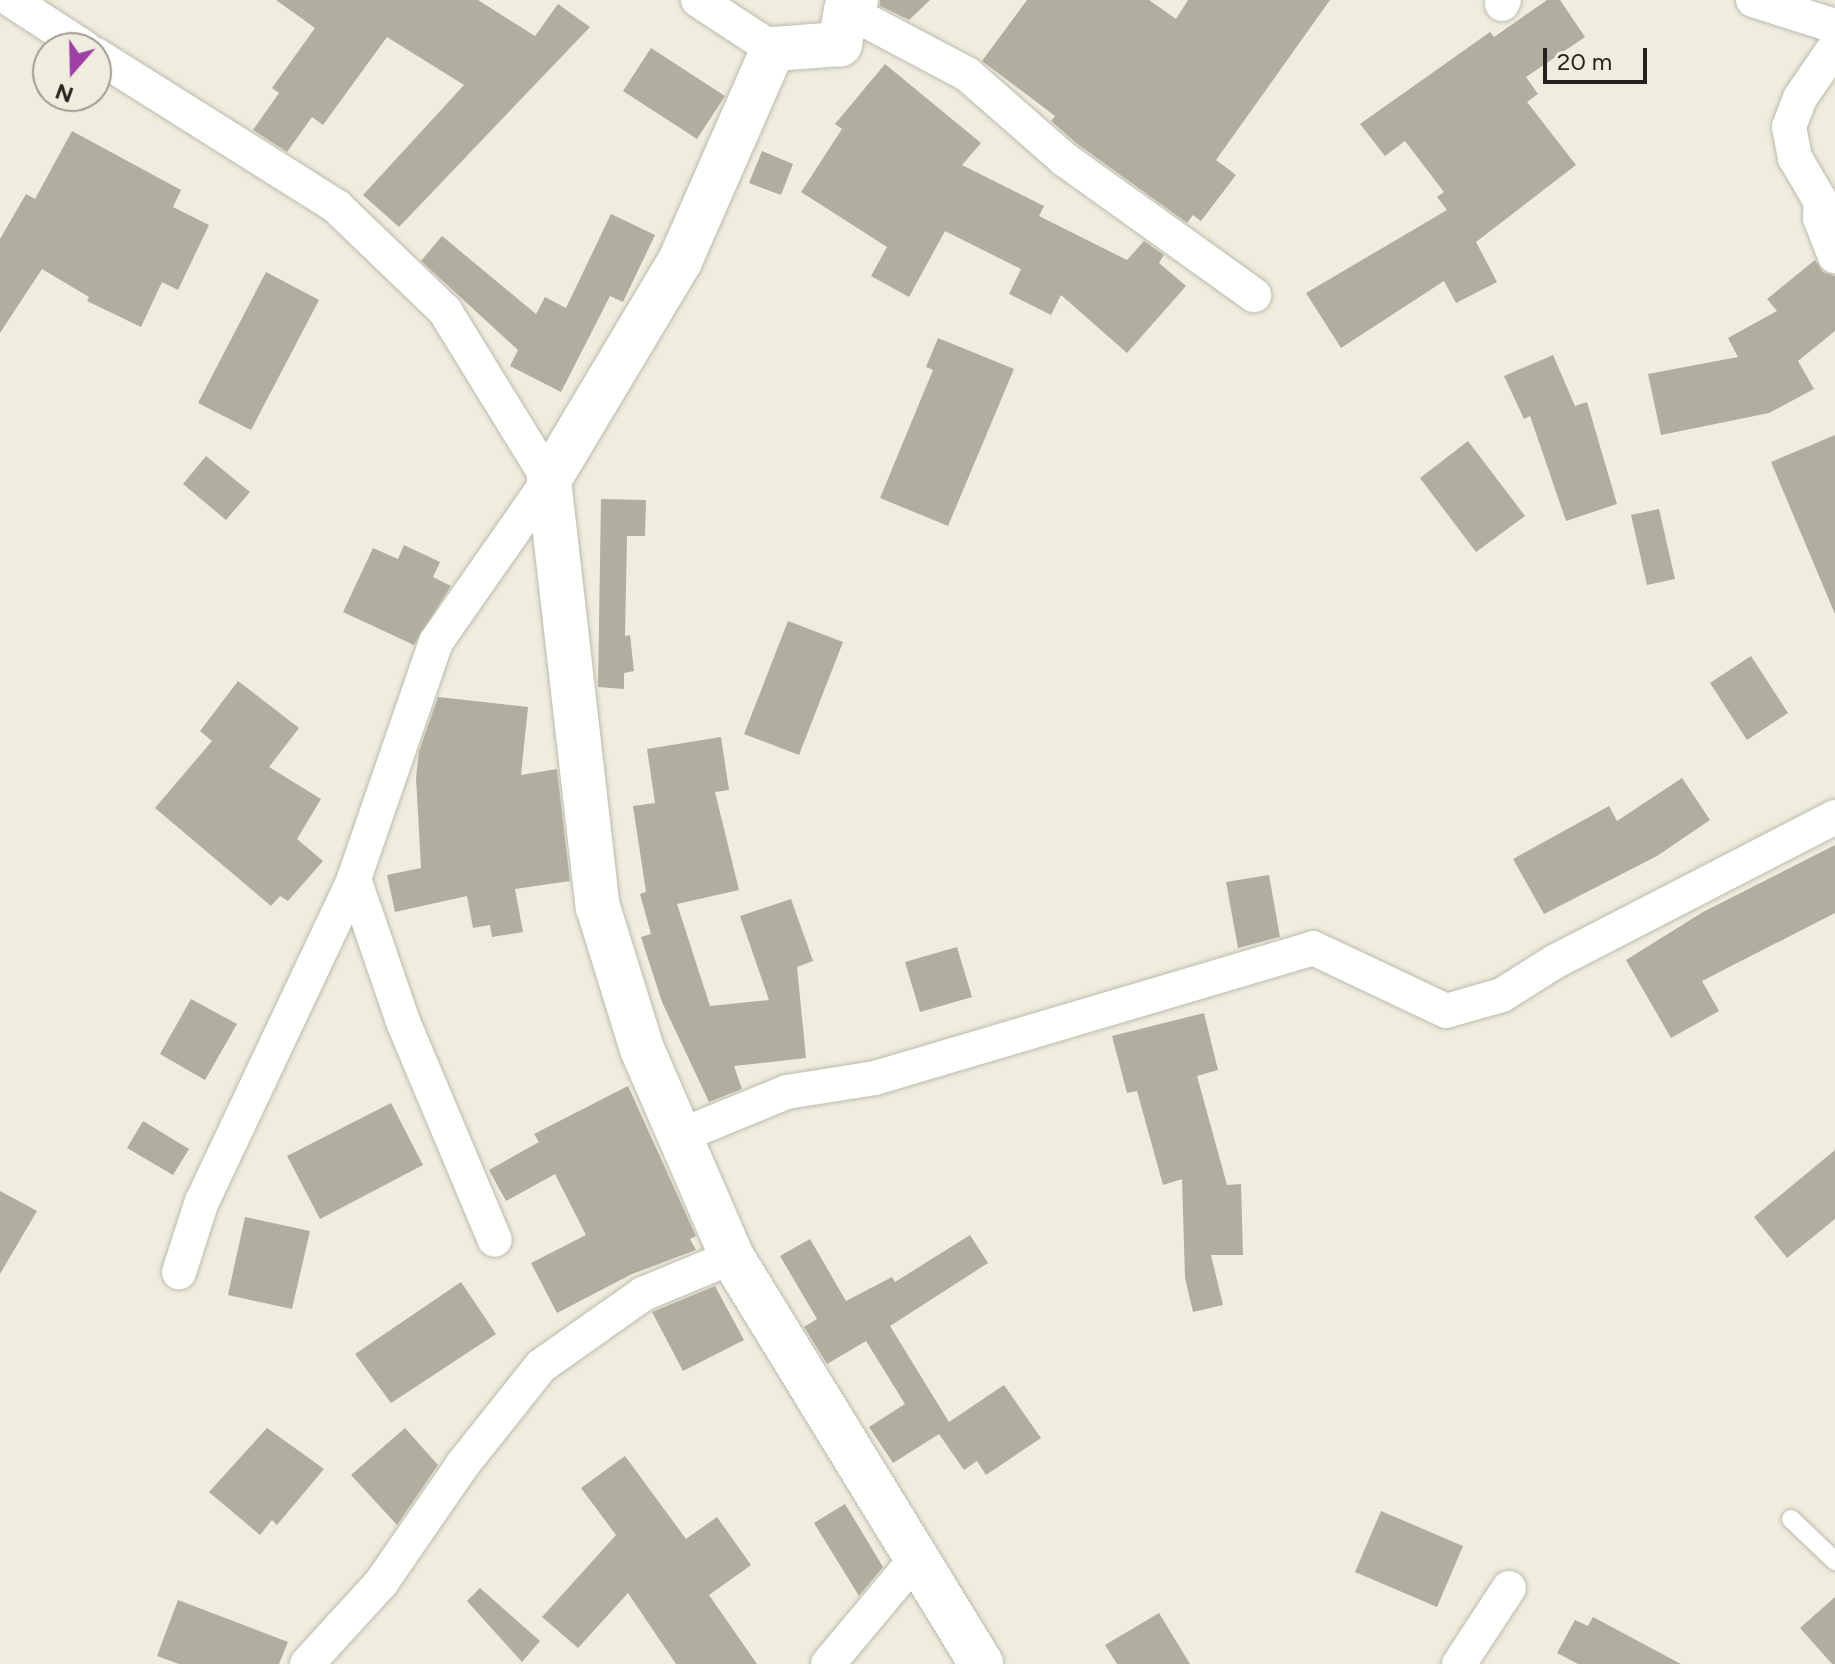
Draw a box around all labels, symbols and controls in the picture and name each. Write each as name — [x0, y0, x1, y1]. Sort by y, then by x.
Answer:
north arrow — [32, 32, 112, 112]
scale bar — [1547, 32, 1651, 82]
text: 20 m — [1557, 47, 1612, 76]
text: N — [52, 78, 77, 109]

